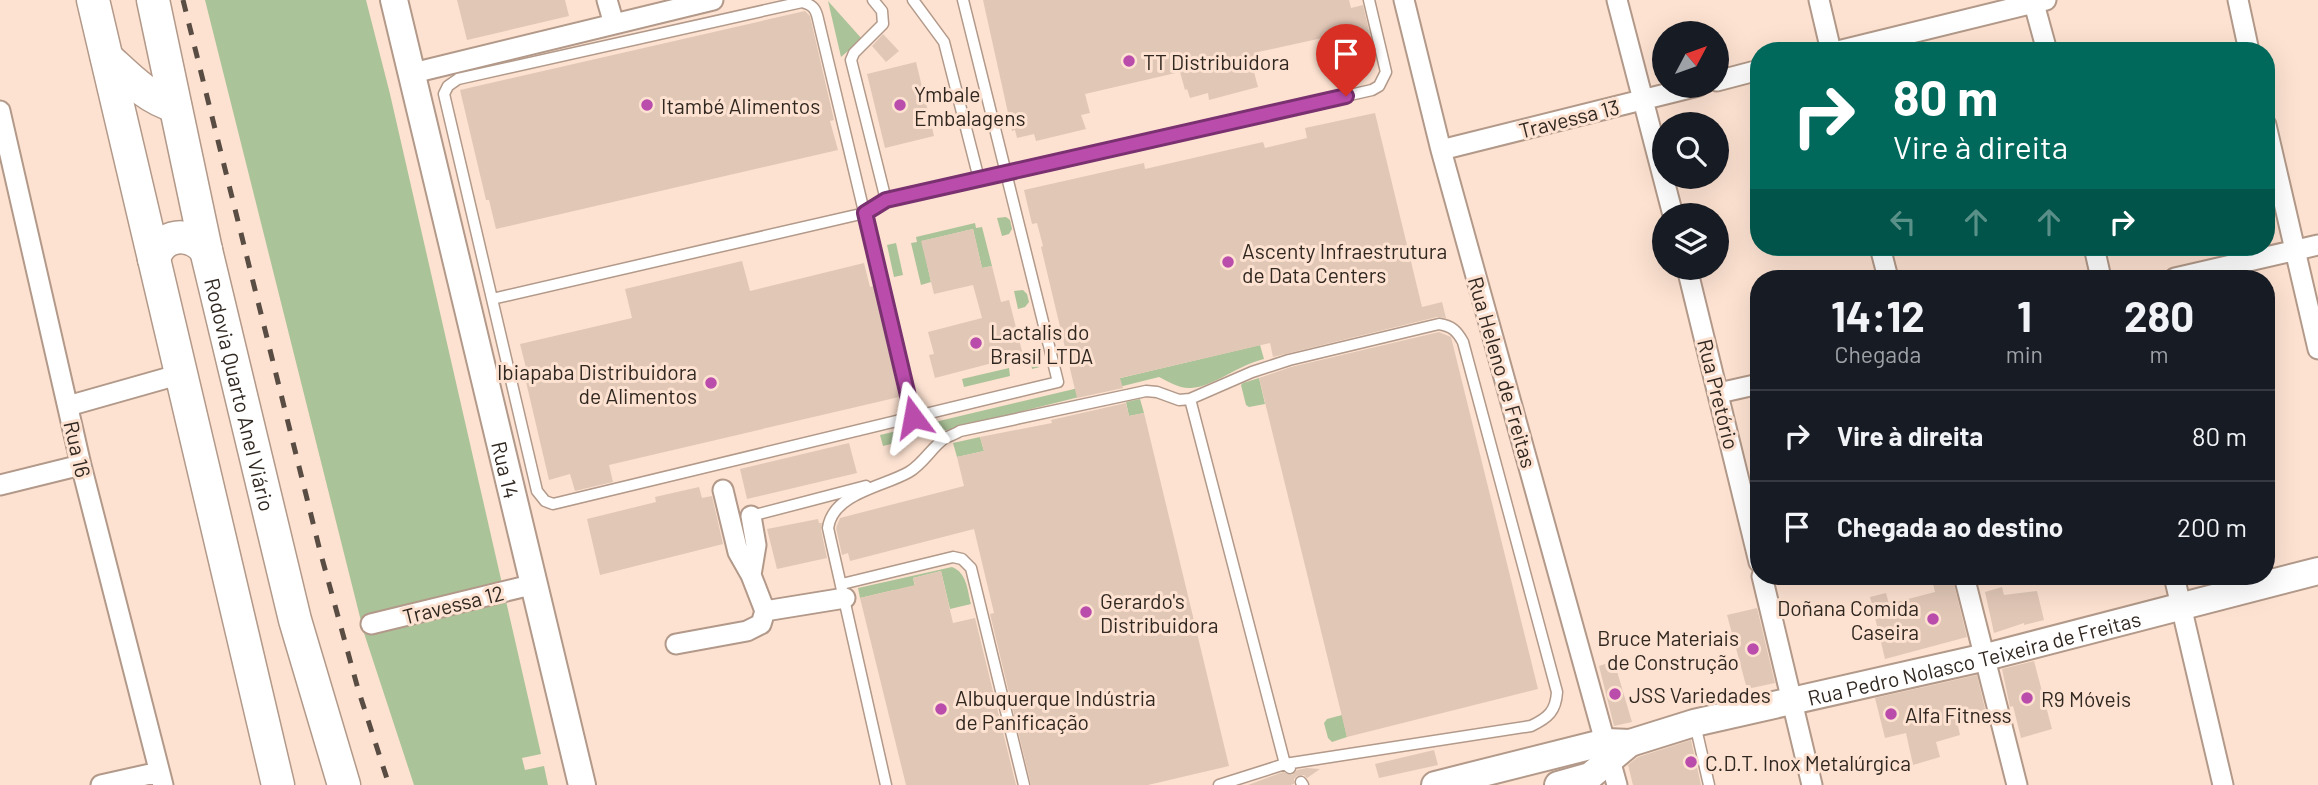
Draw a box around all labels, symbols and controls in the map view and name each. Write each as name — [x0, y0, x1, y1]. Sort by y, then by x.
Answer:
north arrow — [1652, 21, 1729, 98]
map controls — [1652, 21, 1729, 280]
pin — [1316, 24, 1376, 96]
icon: arrive — [1327, 35, 1365, 73]
place label: TT Distribuidora — [1143, 49, 1289, 74]
marker: TT Distribuidora — [1121, 53, 1137, 69]
text: 80 m — [1893, 67, 1998, 126]
icon: right — [1778, 70, 1869, 161]
place label: Ymbale Embalagens — [914, 81, 1026, 130]
place label: Itambé Alimentos — [661, 93, 820, 118]
street label: Travessa 13 — [1516, 93, 1622, 143]
marker: Itambé Alimentos — [639, 97, 655, 113]
marker: Ymbale Embalagens — [892, 97, 908, 113]
button: search — [1652, 112, 1729, 189]
text: Vire à direita — [1893, 127, 2068, 165]
button: layers — [1652, 203, 1729, 280]
icon: left — [1884, 203, 1922, 241]
icon: ahead — [1957, 203, 1995, 241]
icon: ahead — [2030, 203, 2068, 241]
icon: right — [2103, 203, 2141, 241]
place label: Ascenty Infraestrutura de Data Centers — [1242, 238, 1447, 287]
marker: Ascenty Infraestrutura de Data Centers — [1220, 254, 1236, 270]
street label: Rua Heleno de Freitas — [1464, 273, 1542, 471]
street label: Rodovia Quarto Anel Viário — [201, 275, 281, 514]
text: 14:12 — [1831, 290, 1925, 340]
text: 1 — [2017, 290, 2032, 340]
text: 280 — [2124, 290, 2194, 340]
place label: Lactalis do Brasil LTDA — [990, 319, 1093, 368]
marker: Lactalis do Brasil LTDA — [968, 335, 984, 351]
street label: Rua Pretório — [1693, 336, 1745, 452]
text: Chegada — [1834, 340, 1921, 368]
text: min — [2006, 340, 2043, 368]
text: m — [2149, 340, 2169, 368]
place label: Ibiapaba Distribuidora de Alimentos — [497, 359, 697, 408]
marker: Ibiapaba Distribuidora de Alimentos — [703, 375, 719, 391]
position arrow — [876, 380, 950, 454]
icon: right — [1778, 417, 1816, 455]
street label: Rua 16 — [59, 418, 97, 480]
text: Vire à direita — [1837, 420, 1983, 451]
text: 80 m — [2192, 420, 2247, 451]
street label: Rua 14 — [488, 439, 525, 501]
icon: arrive — [1778, 508, 1816, 546]
text: Chegada ao destino — [1837, 511, 2063, 542]
text: 200 m — [2177, 511, 2247, 542]
street label: Travessa 12 — [400, 579, 506, 629]
place label: Gerardo's Distribuidora — [1100, 588, 1218, 637]
place label: Doñana Comida Caseira — [1777, 595, 1919, 644]
marker: Gerardo's Distribuidora — [1078, 604, 1094, 620]
street label: Rua Pedro Nolasco Teixeira de Freitas — [1805, 605, 2143, 709]
marker: Doñana Comida Caseira — [1925, 611, 1941, 627]
place label: Bruce Materiais de Construção — [1597, 625, 1739, 674]
marker: Bruce Materiais de Construção — [1745, 641, 1761, 657]
place label: JSS Variedades — [1629, 682, 1771, 707]
place label: Albuquerque Indústria de Panificação — [955, 685, 1156, 734]
marker: JSS Variedades — [1607, 686, 1623, 702]
place label: R9 Móveis — [2041, 686, 2131, 711]
marker: R9 Móveis — [2019, 690, 2035, 706]
marker: Albuquerque Indústria de Panificação — [933, 701, 949, 717]
place label: Alfa Fitness — [1905, 702, 2012, 727]
marker: Alfa Fitness — [1883, 706, 1899, 722]
place label: C.D.T. Inox Metalúrgica — [1705, 750, 1911, 775]
marker: C.D.T. Inox Metalúrgica — [1683, 754, 1699, 770]

